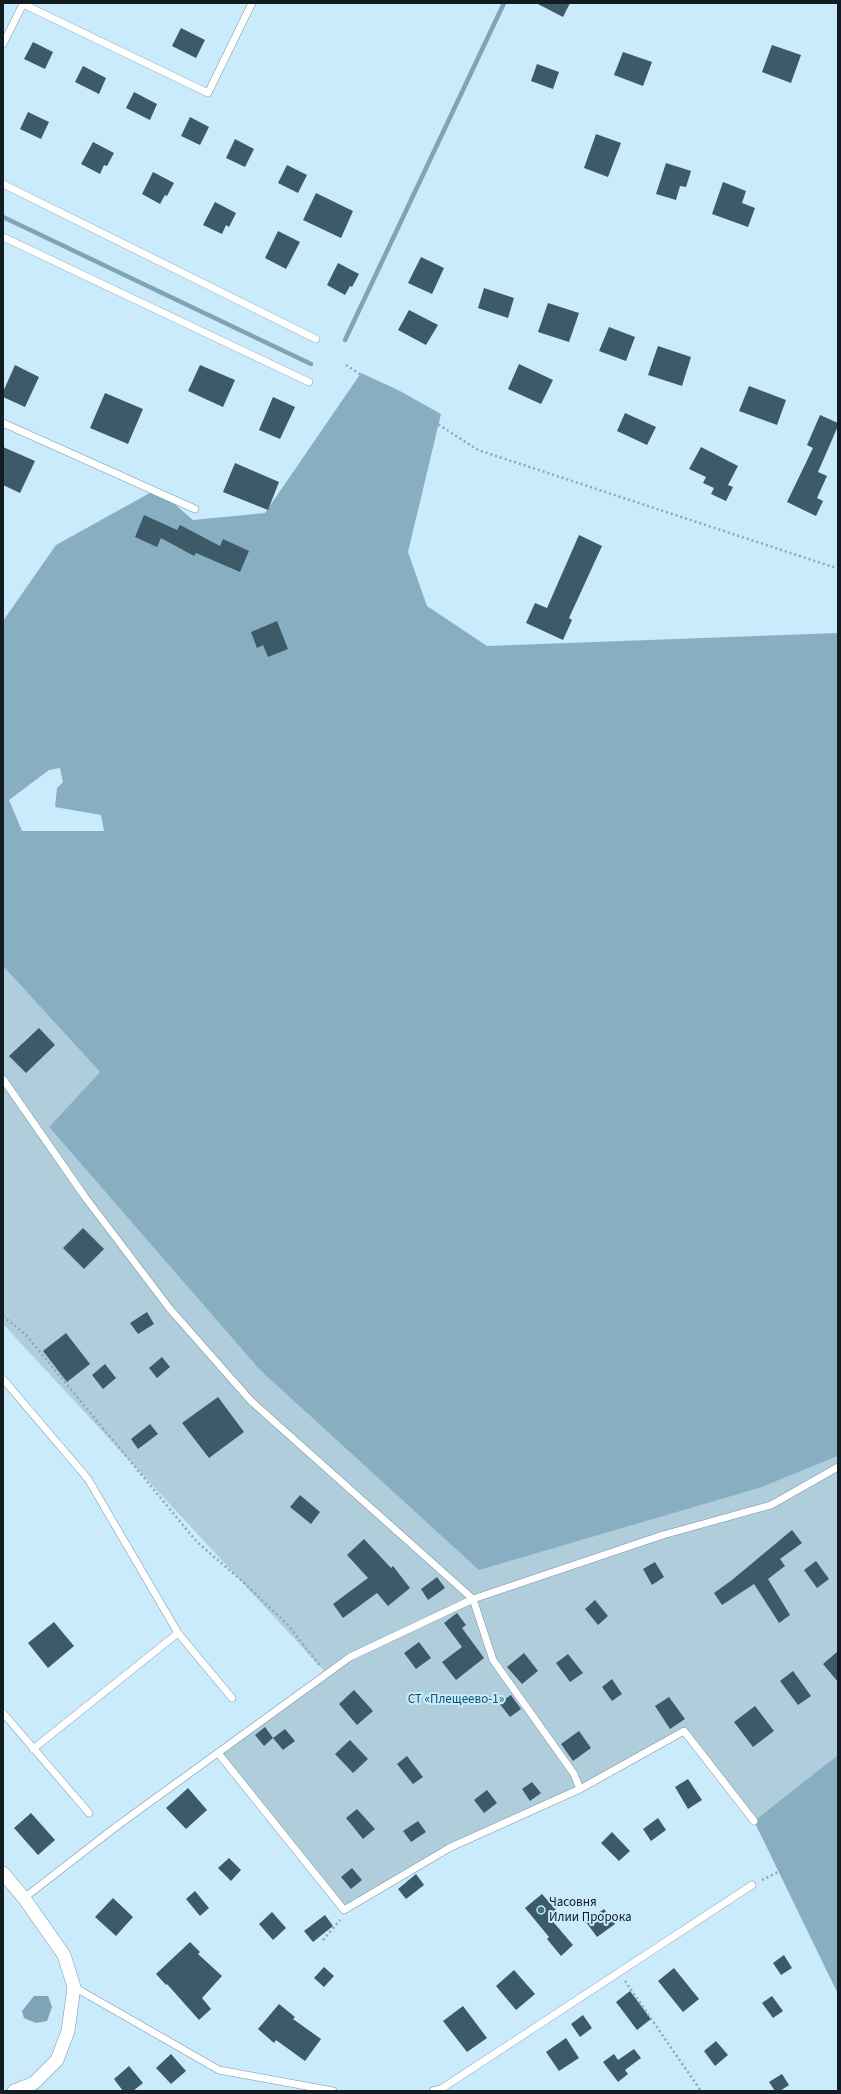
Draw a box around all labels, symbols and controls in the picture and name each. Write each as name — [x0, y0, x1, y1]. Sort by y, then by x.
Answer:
park label: СТ «Плещеево-1» — [408, 1692, 504, 1708]
place label: Часовня Илии Пророка — [549, 1895, 632, 1926]
marker: Часовня Илии Пророка — [536, 1905, 546, 1915]

